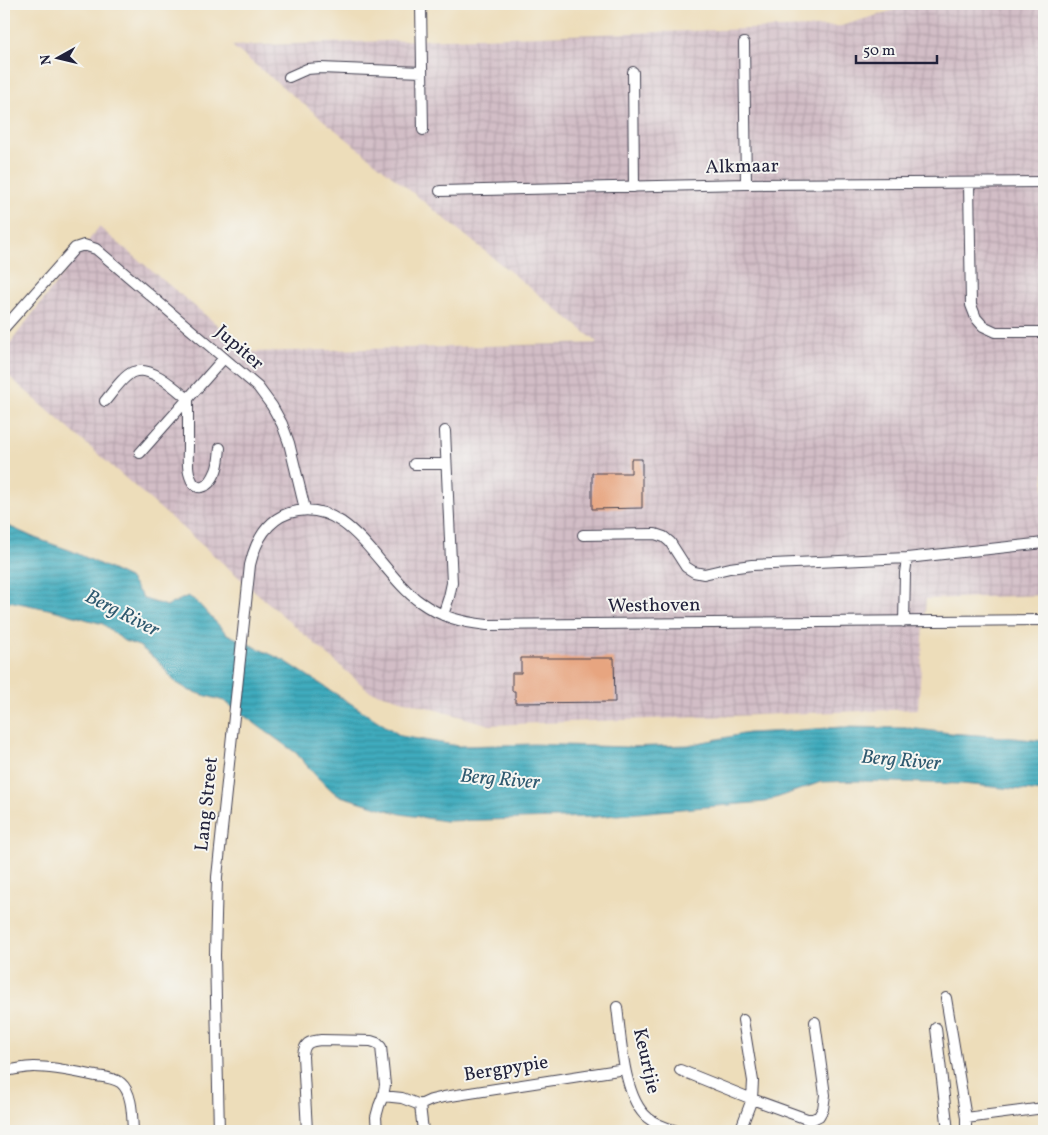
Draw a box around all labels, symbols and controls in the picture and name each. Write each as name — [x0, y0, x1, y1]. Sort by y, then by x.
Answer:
north arrow — [32, 32, 82, 82]
scale bar — [856, 32, 937, 64]
text: 50 m — [863, 41, 895, 62]
text: N — [36, 53, 57, 66]
street label: Alkmaar — [705, 153, 779, 181]
street label: Jupiter — [209, 319, 269, 377]
water label: Berg River — [80, 583, 165, 645]
street label: Westhoven — [607, 592, 701, 620]
water label: Berg River — [860, 744, 943, 778]
street label: Lang Street — [189, 755, 225, 852]
water label: Berg River — [459, 763, 542, 797]
street label: Keurtjie — [626, 1026, 666, 1096]
street label: Bergpypie — [462, 1050, 550, 1088]

